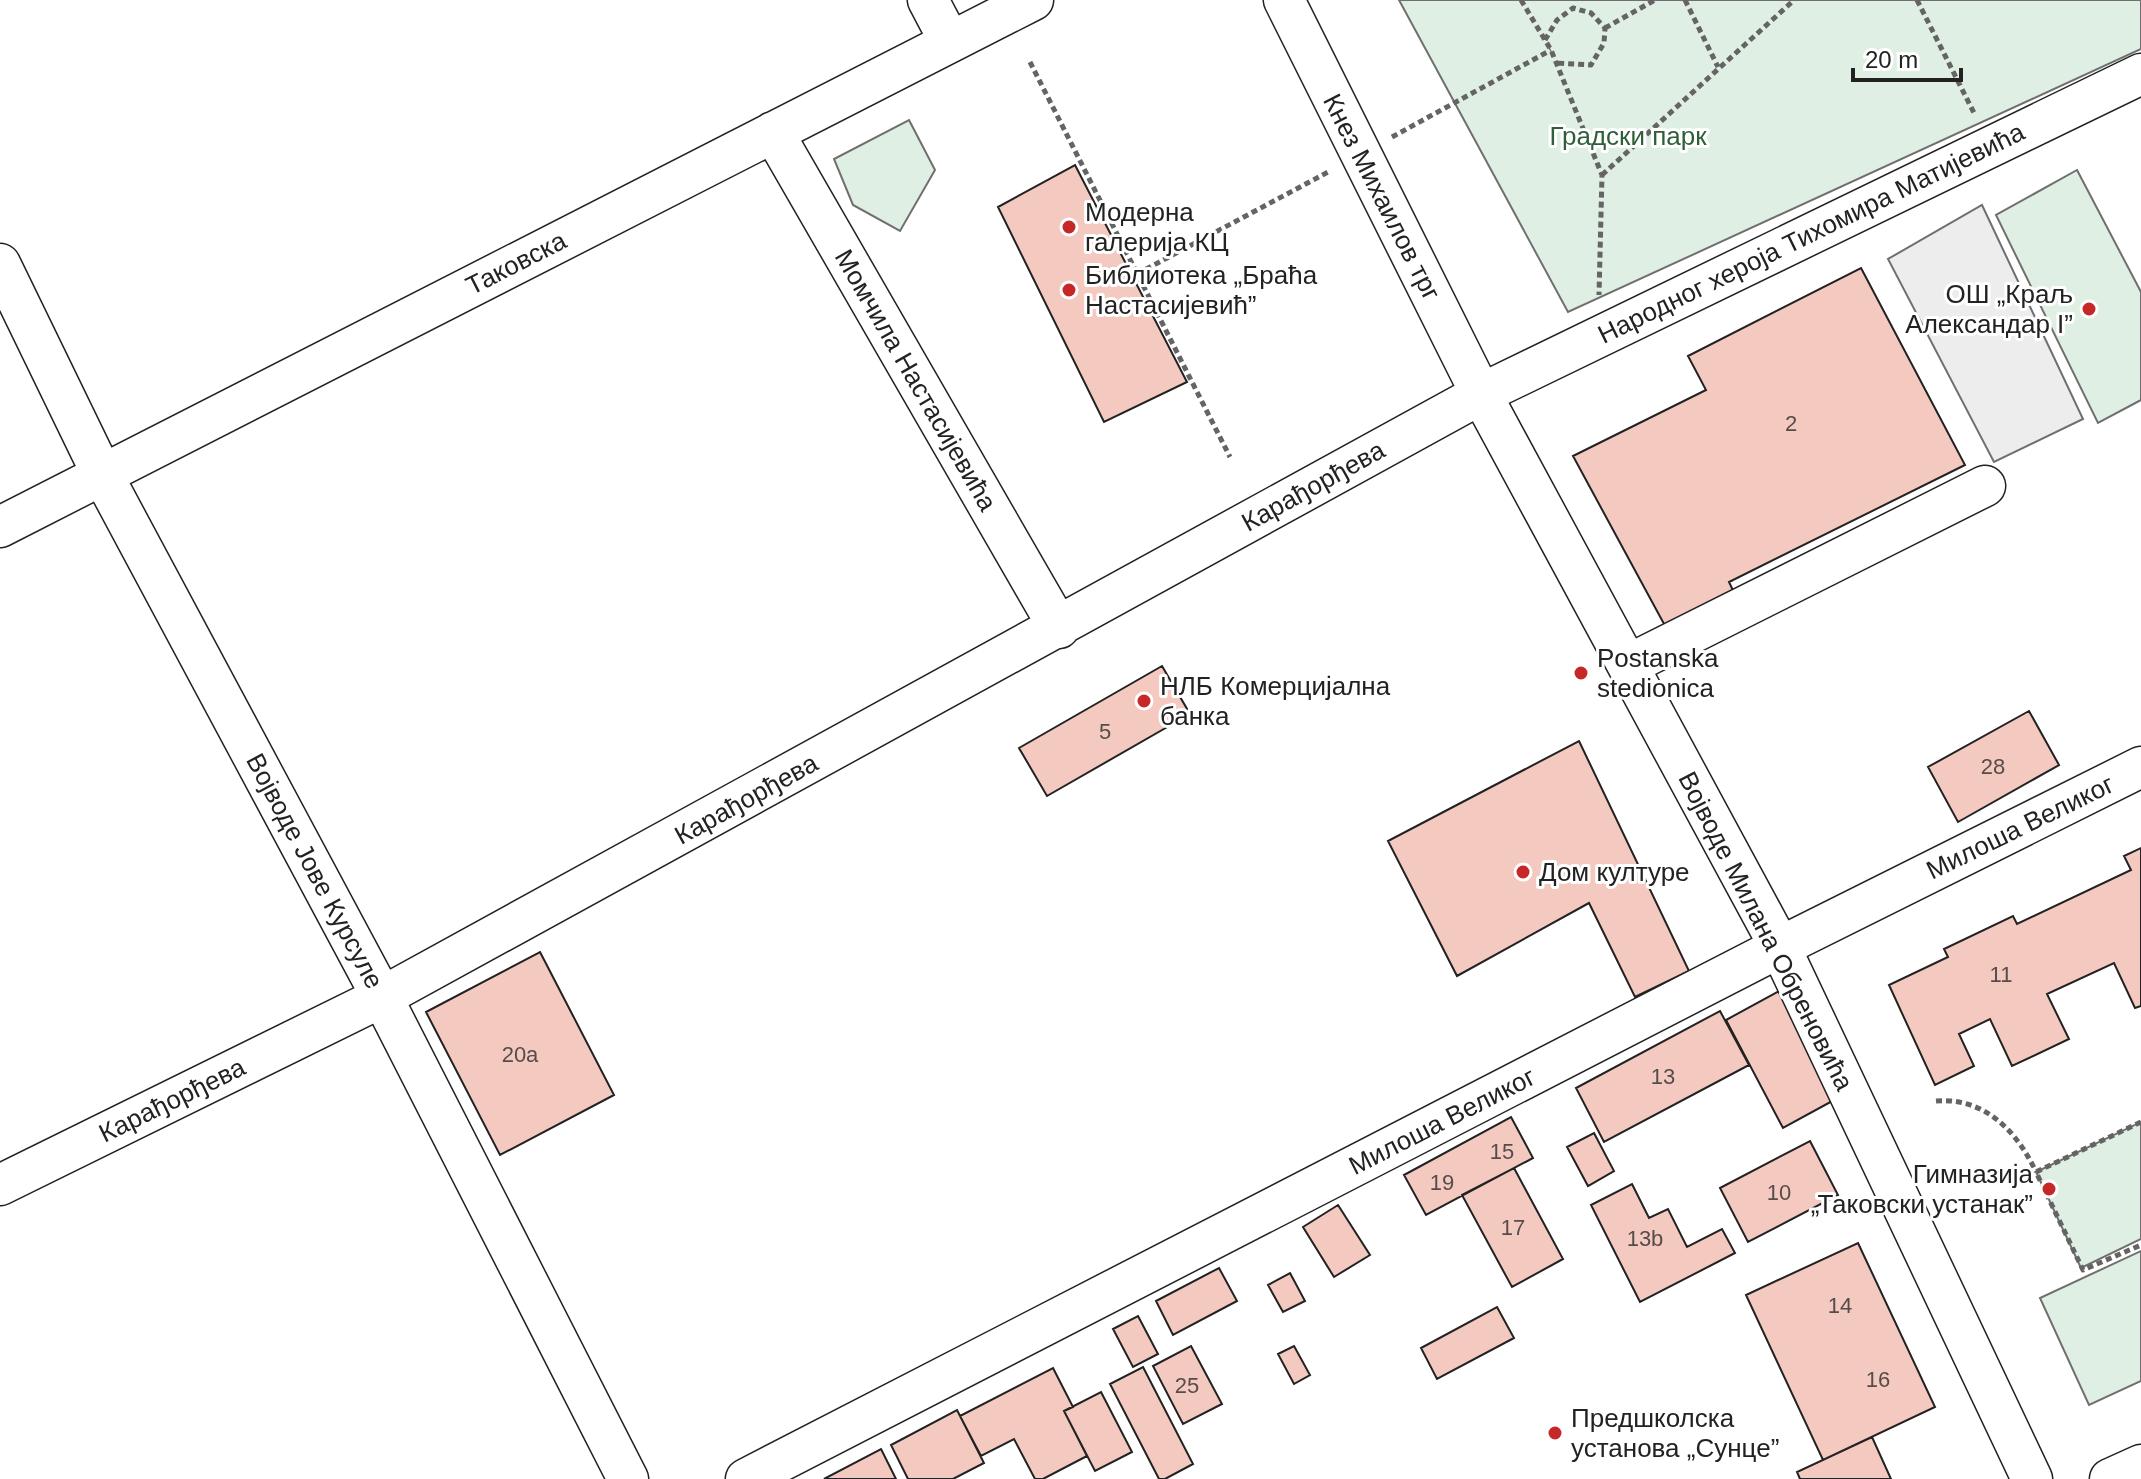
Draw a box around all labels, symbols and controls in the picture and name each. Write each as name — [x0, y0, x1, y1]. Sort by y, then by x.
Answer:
scale bar — [1853, 32, 1961, 82]
text: 20 m — [1865, 46, 1918, 73]
street label: Кнез Михаилов трг — [1317, 89, 1447, 305]
street label: Народног хероја Тихомира Матијевића — [1593, 116, 2030, 350]
park label: Градски парк — [1549, 121, 1707, 151]
place label: Модерна галерија КЦ — [1085, 197, 1229, 257]
marker: Модерна галерија КЦ — [1060, 218, 1078, 236]
street label: Таковска — [461, 225, 572, 301]
street label: Момчила Настасијевића — [829, 244, 1003, 516]
place label: Библиотека „Браћа Настасијевић” — [1085, 260, 1318, 320]
place label: ОШ „Краљ Александар I” — [1905, 279, 2073, 339]
marker: Библиотека „Браћа Настасијевић” — [1060, 281, 1078, 299]
marker: ОШ „Краљ Александар I” — [2080, 300, 2098, 318]
house number: 2 — [1785, 411, 1797, 436]
street label: Карађорђева — [1236, 434, 1390, 538]
place label: Postanska stedionica — [1597, 643, 1719, 703]
marker: Postanska stedionica — [1572, 664, 1590, 682]
place label: НЛБ Комерцијална банка — [1160, 671, 1391, 731]
marker: НЛБ Комерцијална банка — [1135, 692, 1153, 710]
house number: 5 — [1099, 719, 1111, 744]
street label: Карађорђева — [669, 747, 823, 851]
street label: Војводе Јове Курсуле — [240, 748, 390, 994]
house number: 28 — [1981, 754, 2005, 779]
street label: Војводе Милана Обреновића — [1672, 767, 1860, 1096]
street label: Милоша Великог — [1921, 769, 2119, 885]
place label: Дом културе — [1539, 857, 1690, 887]
marker: Дом културе — [1514, 863, 1532, 881]
house number: 11 — [1990, 962, 2012, 987]
house number: 20a — [502, 1042, 539, 1067]
street label: Карађорђева — [94, 1051, 250, 1148]
street label: Милоша Великог — [1344, 1061, 1540, 1181]
house number: 13 — [1651, 1064, 1675, 1089]
house number: 15 — [1490, 1139, 1514, 1164]
place label: Гимназија „Таковски устанак” — [1811, 1159, 2034, 1219]
house number: 19 — [1430, 1170, 1454, 1195]
house number: 10 — [1767, 1180, 1791, 1205]
marker: Гимназија „Таковски устанак” — [2040, 1180, 2058, 1198]
house number: 17 — [1501, 1215, 1525, 1240]
house number: 13b — [1627, 1226, 1663, 1251]
house number: 14 — [1828, 1293, 1852, 1318]
house number: 16 — [1866, 1367, 1890, 1392]
house number: 25 — [1175, 1373, 1199, 1398]
place label: Предшколска установа „Сунце” — [1571, 1403, 1779, 1463]
marker: Предшколска установа „Сунце” — [1546, 1424, 1564, 1442]

